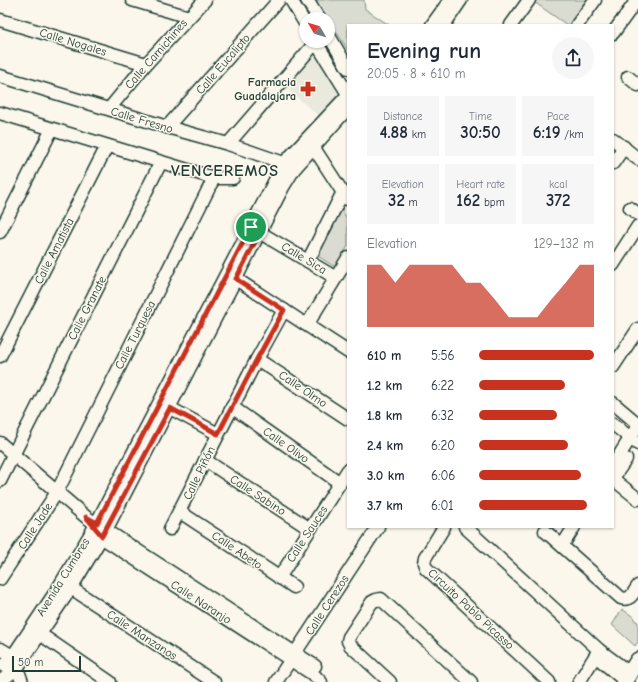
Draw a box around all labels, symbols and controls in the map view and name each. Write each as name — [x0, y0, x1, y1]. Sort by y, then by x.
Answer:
north arrow — [299, 12, 335, 48]
map controls — [299, 12, 335, 48]
street label: Calle Camichines — [122, 16, 190, 92]
street label: Calle Nogales — [38, 25, 108, 59]
street label: Calle Eucalipto — [193, 31, 253, 97]
button: share — [552, 37, 594, 79]
text: Evening run — [367, 38, 481, 64]
text: 20:05 · 8 × 610 m — [367, 66, 465, 81]
place label: Farmacia Guadalajara — [234, 75, 296, 103]
pharmacy icon: Farmacia Guadalajara — [299, 80, 317, 98]
street label: Calle Fresno — [109, 104, 175, 136]
text: Distance — [383, 110, 423, 123]
text: Time — [469, 110, 492, 123]
text: Pace — [547, 110, 569, 123]
text: 4.88 — [380, 123, 408, 142]
text: 30:50 — [460, 123, 501, 142]
text: 6:19 — [533, 123, 561, 142]
text: km — [408, 128, 426, 141]
text: /km — [561, 128, 584, 141]
district label: VENCEREMOS — [171, 162, 279, 180]
text: Elevation — [382, 178, 424, 191]
text: Heart rate — [456, 178, 505, 191]
text: kcal — [549, 178, 567, 191]
text: 32 — [388, 191, 405, 210]
text: 162 — [456, 191, 480, 210]
text: 372 — [546, 191, 570, 210]
text: m — [405, 196, 418, 209]
text: bpm — [480, 196, 505, 209]
pin — [234, 210, 268, 244]
street label: Calle Amatista — [31, 216, 77, 286]
icon: arrive — [240, 216, 262, 238]
text: Elevation — [367, 236, 417, 251]
text: 129–132 m — [534, 236, 594, 251]
street label: Calle Sica — [279, 239, 329, 277]
street label: Calle Granate — [65, 274, 109, 342]
street label: Calle Turquesa — [112, 298, 158, 372]
text: 610 m — [367, 348, 401, 363]
text: 5:56 — [431, 348, 455, 363]
street label: Calle Olmo — [276, 368, 330, 410]
text: 1.2 km — [367, 378, 402, 393]
text: 6:22 — [431, 378, 454, 393]
text: 1.8 km — [367, 408, 402, 423]
text: 6:32 — [431, 408, 454, 423]
street label: Calle Olivo — [260, 424, 312, 466]
text: 2.4 km — [367, 438, 403, 453]
text: 6:20 — [431, 438, 455, 453]
street label: Calle Piñón — [180, 444, 218, 502]
text: 3.0 km — [367, 468, 405, 483]
text: 6:06 — [431, 468, 455, 483]
street label: Calle Sabino — [227, 472, 289, 518]
text: 3.7 km — [367, 498, 403, 513]
text: 6:01 — [431, 498, 453, 513]
street label: Calle Jade — [15, 500, 55, 552]
street label: Calle Sauces — [284, 503, 330, 565]
street label: Calle Abeto — [209, 528, 265, 572]
street label: Avenida Cumbres — [33, 536, 93, 618]
street label: Circuito Pablo Picasso — [425, 566, 517, 652]
street label: Calle Cerezos — [302, 572, 352, 638]
street label: Calle Naranjo — [168, 577, 234, 627]
street label: Calle Manzanos — [104, 607, 180, 663]
scale bar — [12, 654, 81, 673]
text: 50 m — [18, 656, 43, 669]

